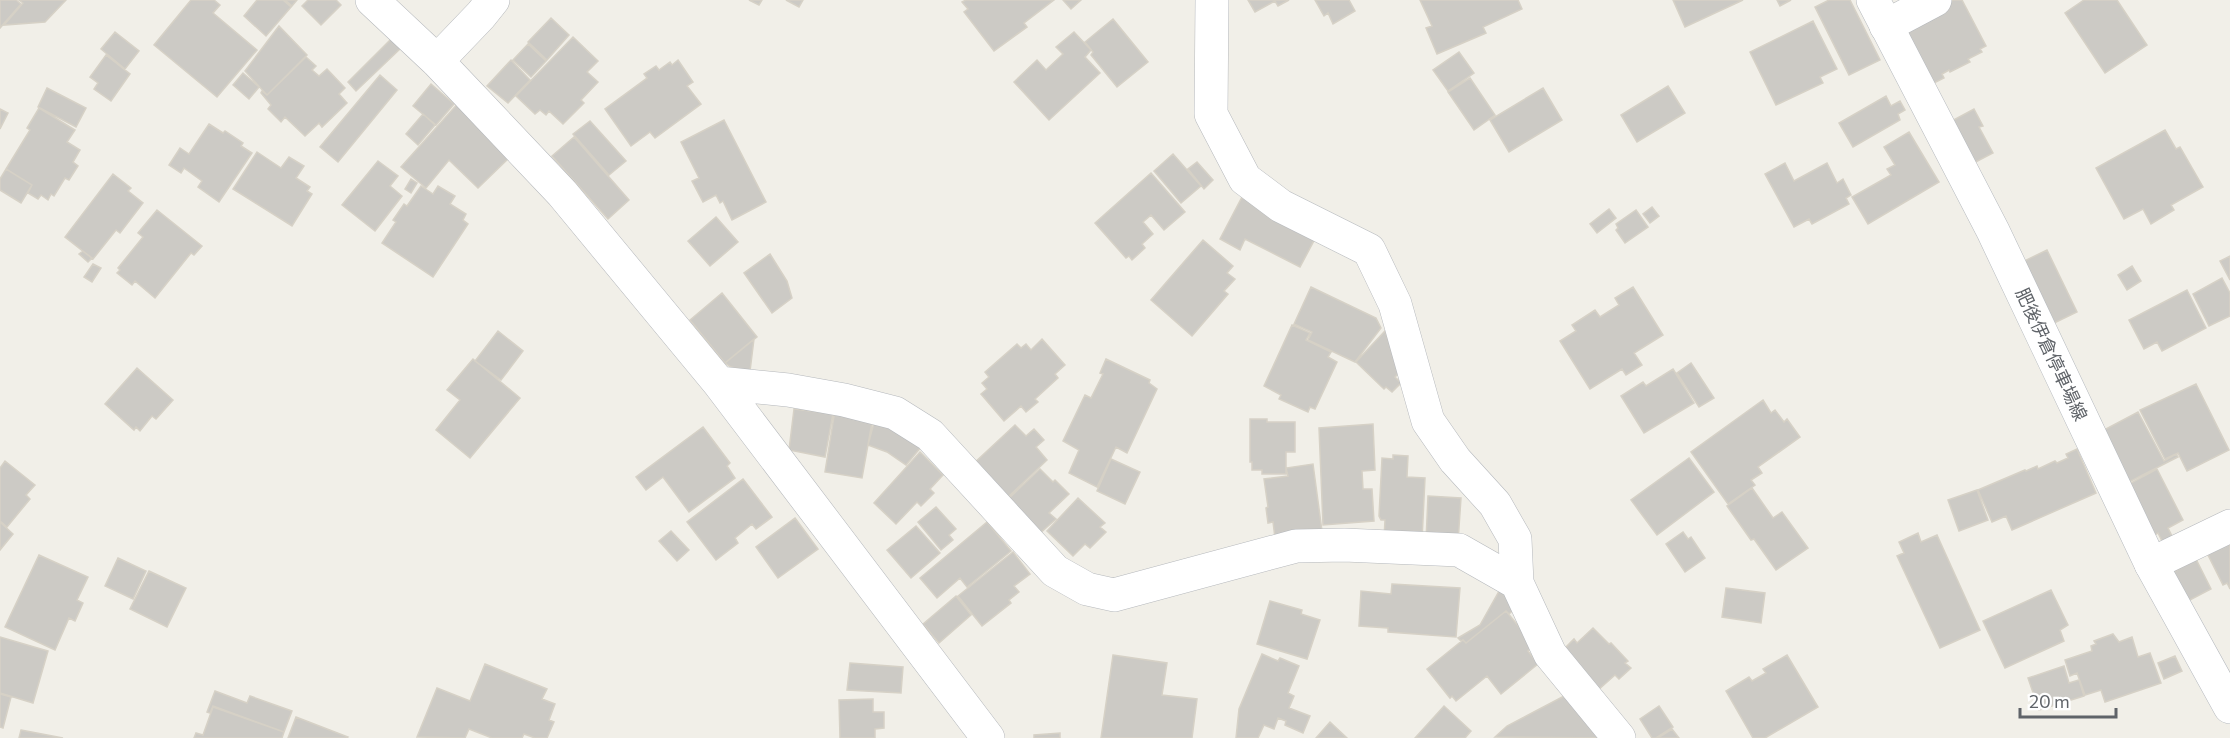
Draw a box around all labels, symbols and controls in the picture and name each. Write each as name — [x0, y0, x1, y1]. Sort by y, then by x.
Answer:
street label: 肥後伊倉停車場線 — [2012, 284, 2092, 424]
scale bar — [2020, 681, 2116, 719]
text: 20 m — [2029, 690, 2070, 712]

